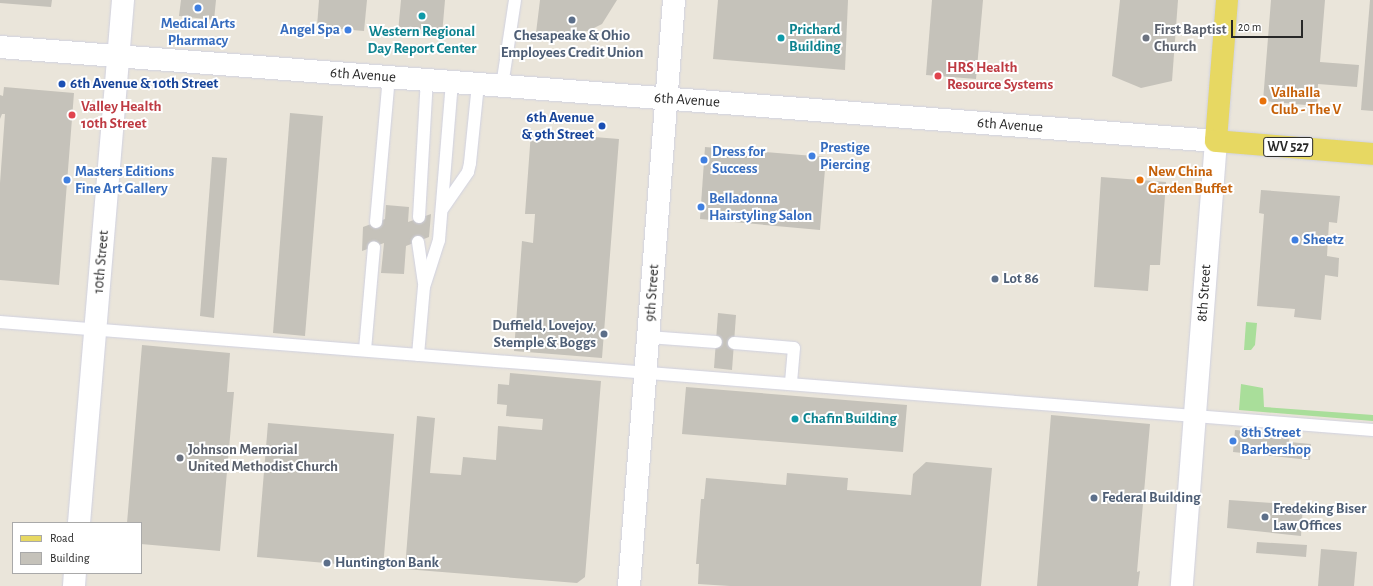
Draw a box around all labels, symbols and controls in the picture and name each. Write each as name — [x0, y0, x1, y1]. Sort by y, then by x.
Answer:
marker: Medical Arts Pharmacy — [193, 3, 203, 13]
marker: Western Regional Day Report Center — [417, 11, 427, 21]
scale bar — [1233, 12, 1305, 38]
place label: Medical Arts Pharmacy — [161, 14, 235, 49]
marker: Chesapeake & Ohio Employees Credit Union — [567, 15, 577, 25]
place label: Prichard Building — [789, 20, 841, 55]
place label: First Baptist Church — [1154, 20, 1227, 55]
place label: Angel Spa — [280, 21, 340, 39]
text: 20 m — [1238, 21, 1261, 33]
place label: Western Regional Day Report Center — [368, 22, 476, 57]
marker: Angel Spa — [343, 25, 353, 35]
place label: Chesapeake & Ohio Employees Credit Union — [501, 26, 643, 61]
marker: Prichard Building — [776, 33, 786, 43]
marker: First Baptist Church — [1141, 33, 1151, 43]
place label: HRS Health Resource Systems — [947, 58, 1053, 93]
street label: 6th Avenue — [330, 64, 396, 86]
marker: HRS Health Resource Systems — [932, 70, 944, 82]
place label: 6th Avenue & 10th Street — [70, 75, 218, 93]
marker: 6th Avenue & 10th Street — [57, 79, 67, 89]
place label: Valhalla Club - The V — [1271, 83, 1341, 118]
street label: 6th Avenue — [654, 89, 720, 111]
marker: Valhalla Club - The V — [1258, 96, 1268, 106]
place label: Valley Health 10th Street — [81, 97, 162, 132]
place label: 6th Avenue & 9th Street — [522, 108, 594, 143]
marker: Valley Health 10th Street — [66, 109, 78, 121]
street label: 6th Avenue — [977, 114, 1043, 136]
marker: 6th Avenue & 9th Street — [597, 121, 607, 131]
road number: WV 527 — [1263, 135, 1313, 159]
place label: Prestige Piercing — [820, 138, 870, 173]
place label: Dress for Success — [712, 142, 765, 177]
marker: Prestige Piercing — [807, 151, 817, 161]
marker: Dress for Success — [699, 155, 709, 165]
place label: Masters Editions Fine Art Gallery — [75, 162, 174, 197]
place label: New China Garden Buffet — [1148, 162, 1232, 197]
marker: Masters Editions Fine Art Gallery — [62, 175, 72, 185]
marker: New China Garden Buffet — [1135, 175, 1145, 185]
place label: Belladonna Hairstyling Salon — [709, 189, 812, 224]
marker: Belladonna Hairstyling Salon — [696, 202, 706, 212]
street label: 10th Street — [89, 230, 113, 294]
place label: Sheetz — [1303, 231, 1344, 249]
marker: Sheetz — [1290, 235, 1300, 245]
street label: 9th Street — [641, 264, 663, 322]
street label: 8th Street — [1193, 264, 1215, 322]
place label: Lot 86 — [1003, 270, 1039, 288]
marker: Lot 86 — [990, 274, 1000, 284]
place label: Duffield, Lovejoy, Stemple & Boggs — [492, 316, 596, 351]
marker: Duffield, Lovejoy, Stemple & Boggs — [599, 329, 609, 339]
place label: Chafin Building — [803, 410, 897, 428]
marker: Chafin Building — [790, 414, 800, 424]
place label: 8th Street Barbershop — [1241, 423, 1311, 458]
marker: 8th Street Barbershop — [1228, 436, 1238, 446]
place label: Johnson Memorial United Methodist Church — [188, 440, 338, 475]
marker: Johnson Memorial United Methodist Church — [175, 453, 185, 463]
place label: Federal Building — [1102, 489, 1201, 507]
marker: Federal Building — [1089, 493, 1099, 503]
place label: Fredeking Biser Law Offices — [1273, 499, 1366, 534]
marker: Fredeking Biser Law Offices — [1260, 512, 1270, 522]
legend — [12, 522, 142, 574]
text: Road — [50, 532, 74, 544]
text: Building — [50, 552, 90, 564]
place label: Huntington Bank — [335, 554, 439, 572]
marker: Huntington Bank — [322, 558, 332, 568]

